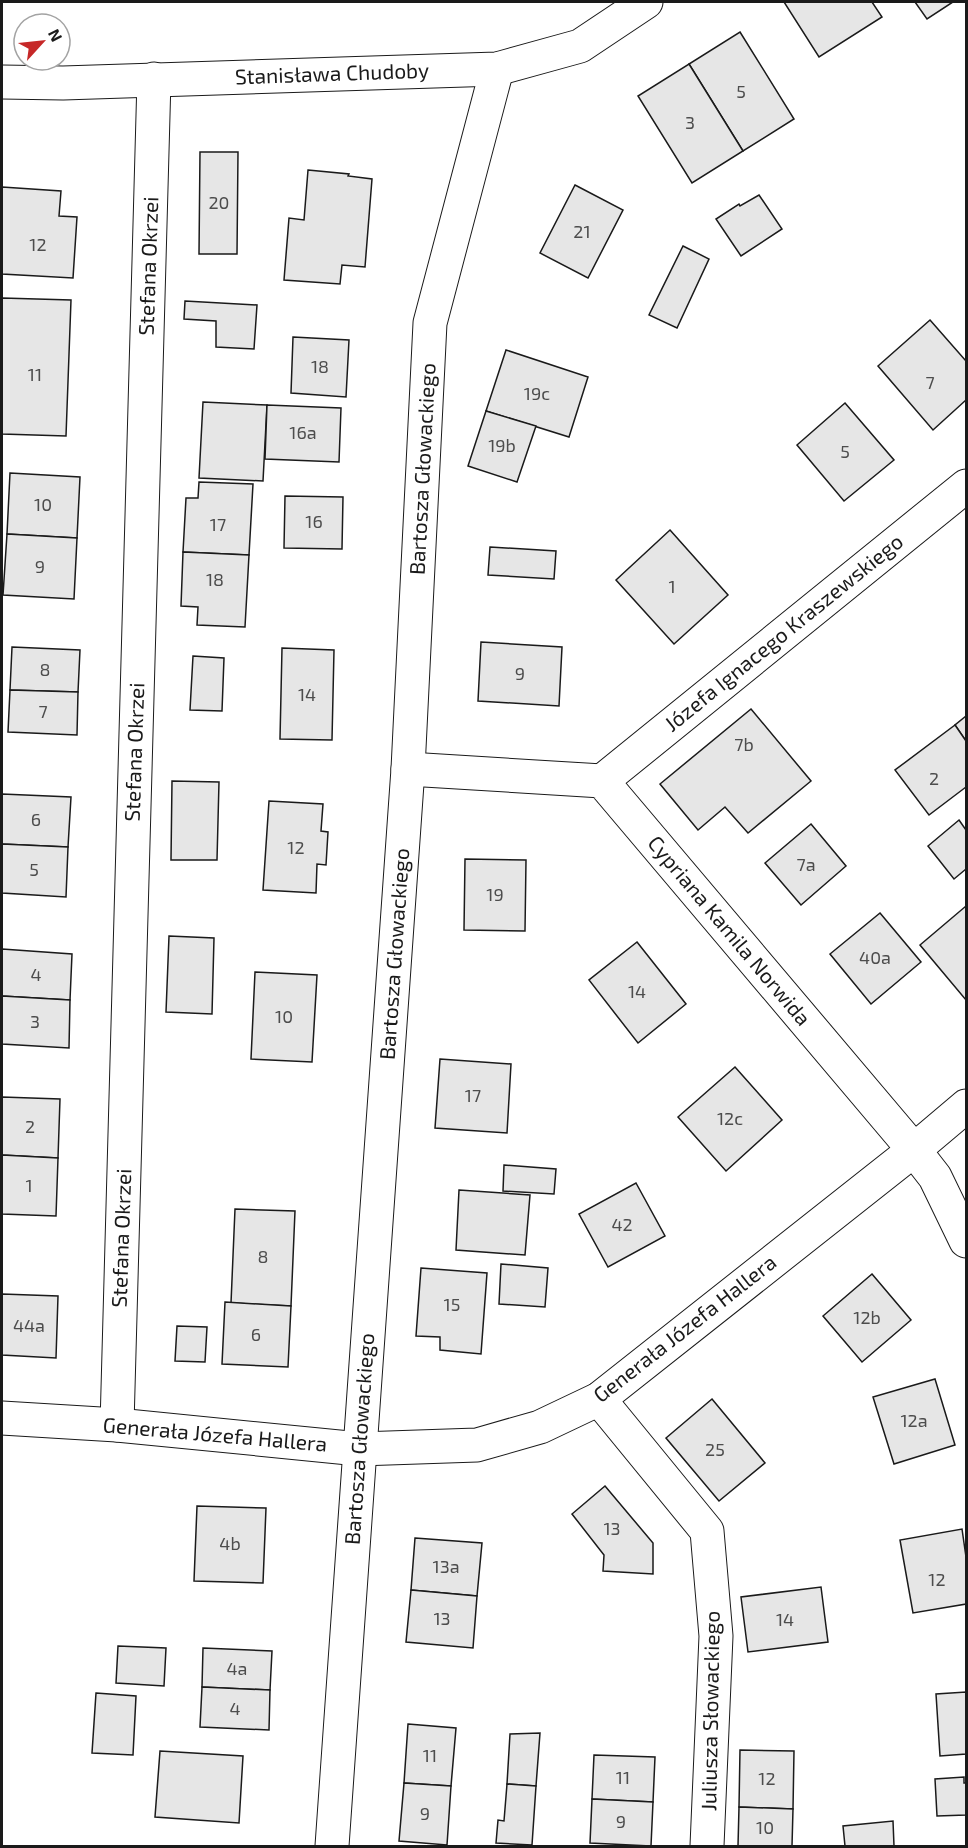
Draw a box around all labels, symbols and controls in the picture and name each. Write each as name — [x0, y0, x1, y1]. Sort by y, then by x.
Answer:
north arrow — [12, 12, 72, 72]
text: N — [45, 25, 67, 44]
street label: Stanisława Chudoby — [234, 57, 429, 88]
house number: 5 — [736, 80, 746, 102]
house number: 3 — [685, 111, 695, 133]
house number: 20 — [209, 191, 229, 213]
street label: Stefana Okrzei — [133, 196, 162, 336]
house number: 21 — [573, 220, 591, 242]
house number: 12 — [29, 233, 47, 255]
house number: 18 — [311, 355, 329, 377]
street label: Bartosza Głowackiego — [403, 362, 440, 576]
house number: 11 — [28, 363, 42, 385]
house number: 7 — [925, 371, 935, 393]
house number: 19c — [524, 382, 550, 404]
house number: 16a — [289, 421, 317, 443]
house number: 19b — [488, 434, 516, 456]
house number: 5 — [840, 440, 850, 462]
house number: 10 — [34, 493, 52, 515]
house number: 16 — [305, 510, 323, 532]
house number: 17 — [210, 513, 226, 535]
street label: Józefa Ignacego Kraszewskiego — [659, 528, 907, 736]
house number: 9 — [35, 555, 45, 577]
house number: 18 — [206, 568, 224, 590]
house number: 1 — [668, 575, 676, 597]
house number: 8 — [40, 658, 50, 680]
house number: 9 — [515, 662, 525, 684]
street label: Stefana Okrzei — [119, 682, 148, 822]
house number: 14 — [298, 683, 316, 705]
house number: 7 — [38, 700, 48, 722]
house number: 7b — [734, 733, 754, 755]
house number: 2 — [929, 767, 939, 789]
house number: 6 — [31, 808, 41, 830]
street label: Cypriana Kamila Norwida — [643, 830, 817, 1030]
house number: 12 — [287, 836, 305, 858]
street label: Bartosza Głowackiego — [374, 847, 413, 1061]
house number: 7a — [796, 853, 816, 875]
house number: 5 — [29, 858, 39, 880]
house number: 19 — [486, 883, 504, 905]
house number: 40a — [859, 946, 891, 968]
house number: 4 — [30, 963, 42, 985]
house number: 14 — [628, 980, 646, 1002]
house number: 10 — [275, 1005, 293, 1027]
house number: 3 — [30, 1010, 40, 1032]
house number: 17 — [465, 1084, 481, 1106]
house number: 12c — [717, 1107, 743, 1129]
house number: 2 — [25, 1115, 35, 1137]
street label: Stefana Okrzei — [106, 1168, 135, 1308]
house number: 1 — [25, 1174, 33, 1196]
house number: 42 — [611, 1213, 633, 1235]
house number: 8 — [258, 1245, 268, 1267]
street label: Generała Józefa Hallera — [588, 1249, 780, 1407]
house number: 15 — [444, 1293, 460, 1315]
house number: 12b — [853, 1306, 881, 1328]
house number: 44a — [13, 1314, 45, 1336]
house number: 6 — [251, 1323, 261, 1345]
street label: Bartosza Głowackiego — [339, 1332, 378, 1546]
house number: 12a — [900, 1409, 928, 1431]
street label: Generała Józefa Hallera — [102, 1411, 328, 1456]
house number: 25 — [705, 1438, 725, 1460]
house number: 13 — [603, 1517, 621, 1539]
house number: 4b — [219, 1532, 241, 1554]
house number: 13a — [432, 1555, 460, 1577]
house number: 12 — [928, 1568, 946, 1590]
house number: 13 — [433, 1607, 451, 1629]
house number: 14 — [776, 1608, 794, 1630]
street label: Juliusza Słowackiego — [695, 1611, 724, 1811]
house number: 4a — [227, 1657, 247, 1679]
house number: 4 — [229, 1697, 241, 1719]
house number: 11 — [423, 1744, 437, 1766]
house number: 11 — [616, 1766, 630, 1788]
house number: 12 — [758, 1767, 776, 1789]
house number: 9 — [420, 1802, 430, 1824]
house number: 9 — [616, 1810, 626, 1832]
house number: 10 — [756, 1816, 774, 1838]

